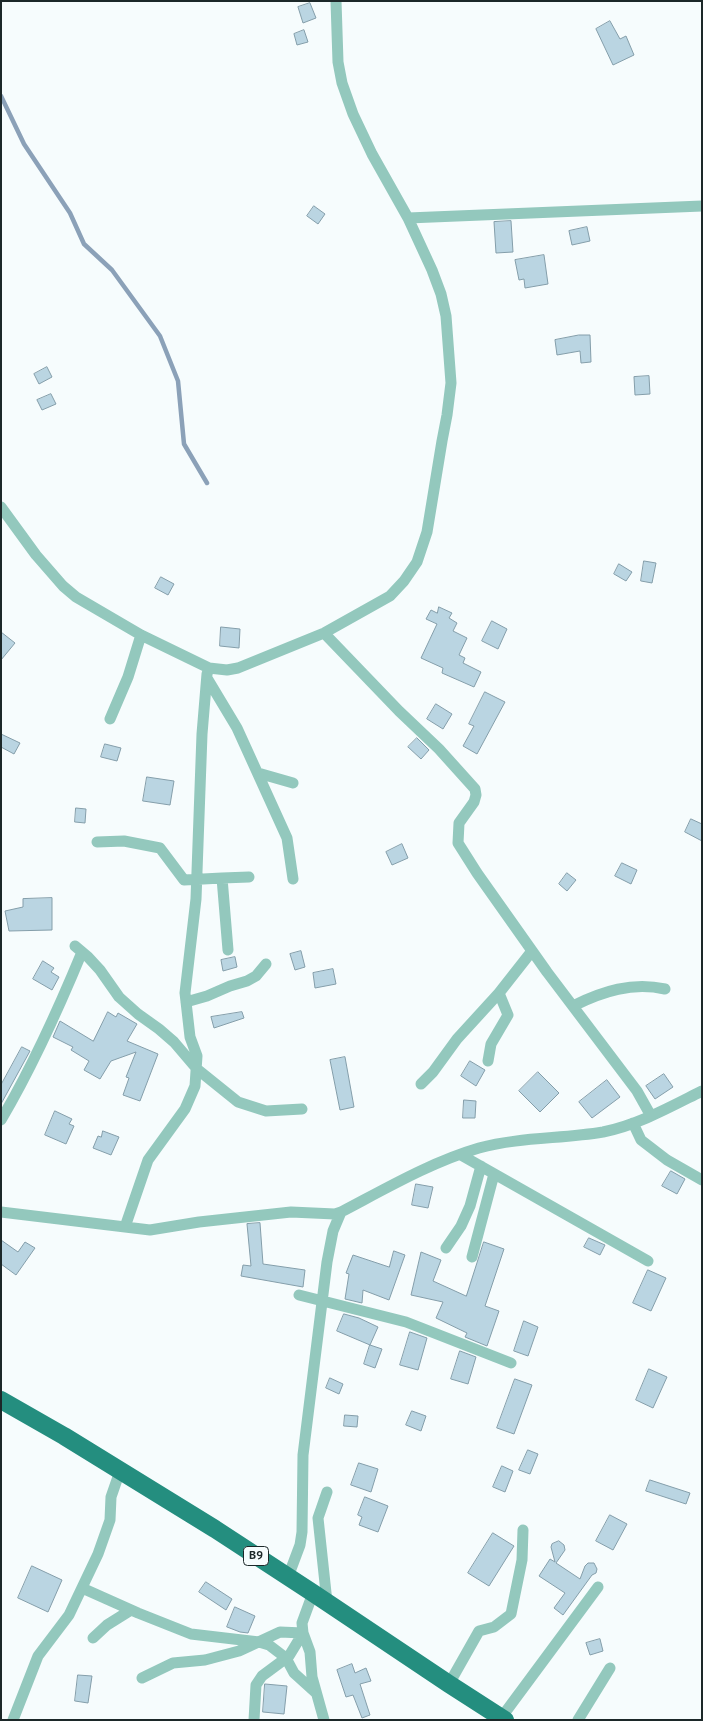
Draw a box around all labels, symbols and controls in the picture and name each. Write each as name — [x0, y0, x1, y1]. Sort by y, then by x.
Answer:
road number: B9 — [244, 1546, 268, 1565]

